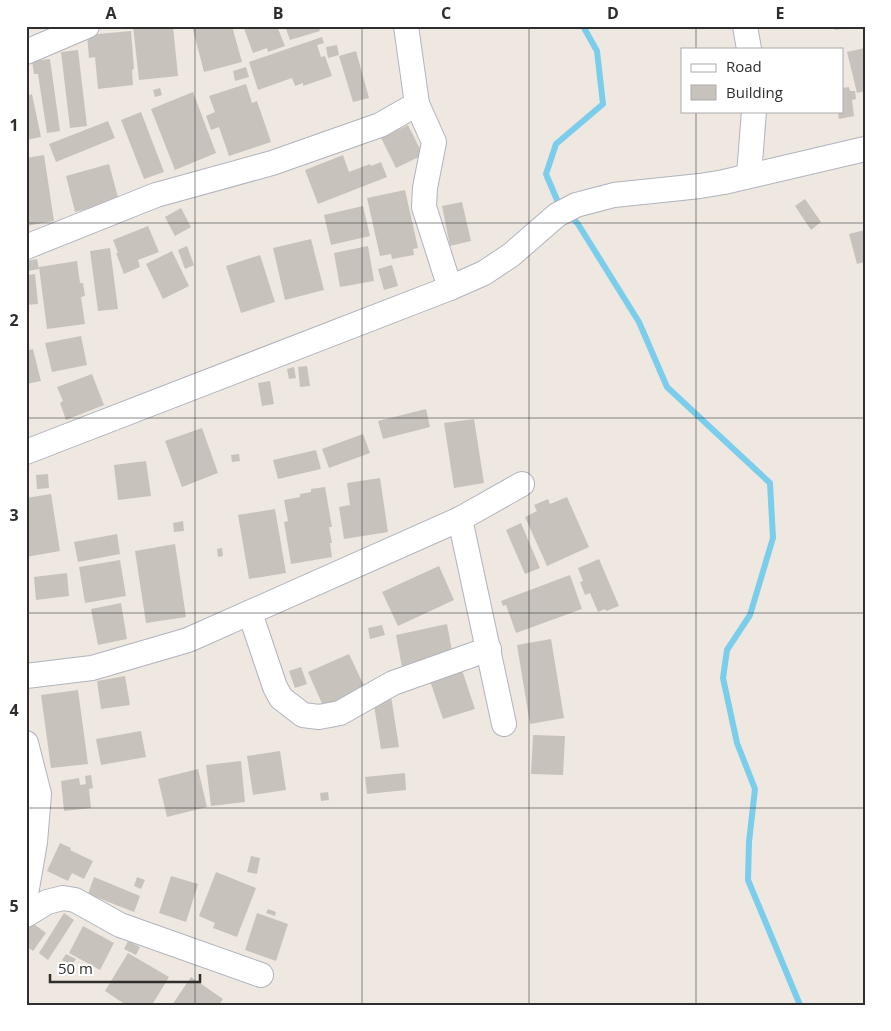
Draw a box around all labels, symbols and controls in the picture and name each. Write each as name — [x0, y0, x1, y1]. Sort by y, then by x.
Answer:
text: A — [105, 2, 117, 24]
text: B — [273, 2, 283, 24]
text: C — [441, 2, 451, 24]
text: D — [607, 2, 619, 24]
text: E — [776, 2, 785, 24]
legend — [681, 48, 844, 112]
text: Road — [726, 56, 762, 76]
text: Building — [726, 82, 783, 102]
text: 1 — [9, 114, 19, 136]
text: 2 — [9, 309, 19, 331]
text: 3 — [9, 504, 19, 526]
text: 4 — [9, 699, 19, 721]
text: 5 — [9, 895, 19, 917]
scale bar — [50, 951, 200, 983]
text: 50 m — [58, 958, 93, 978]

